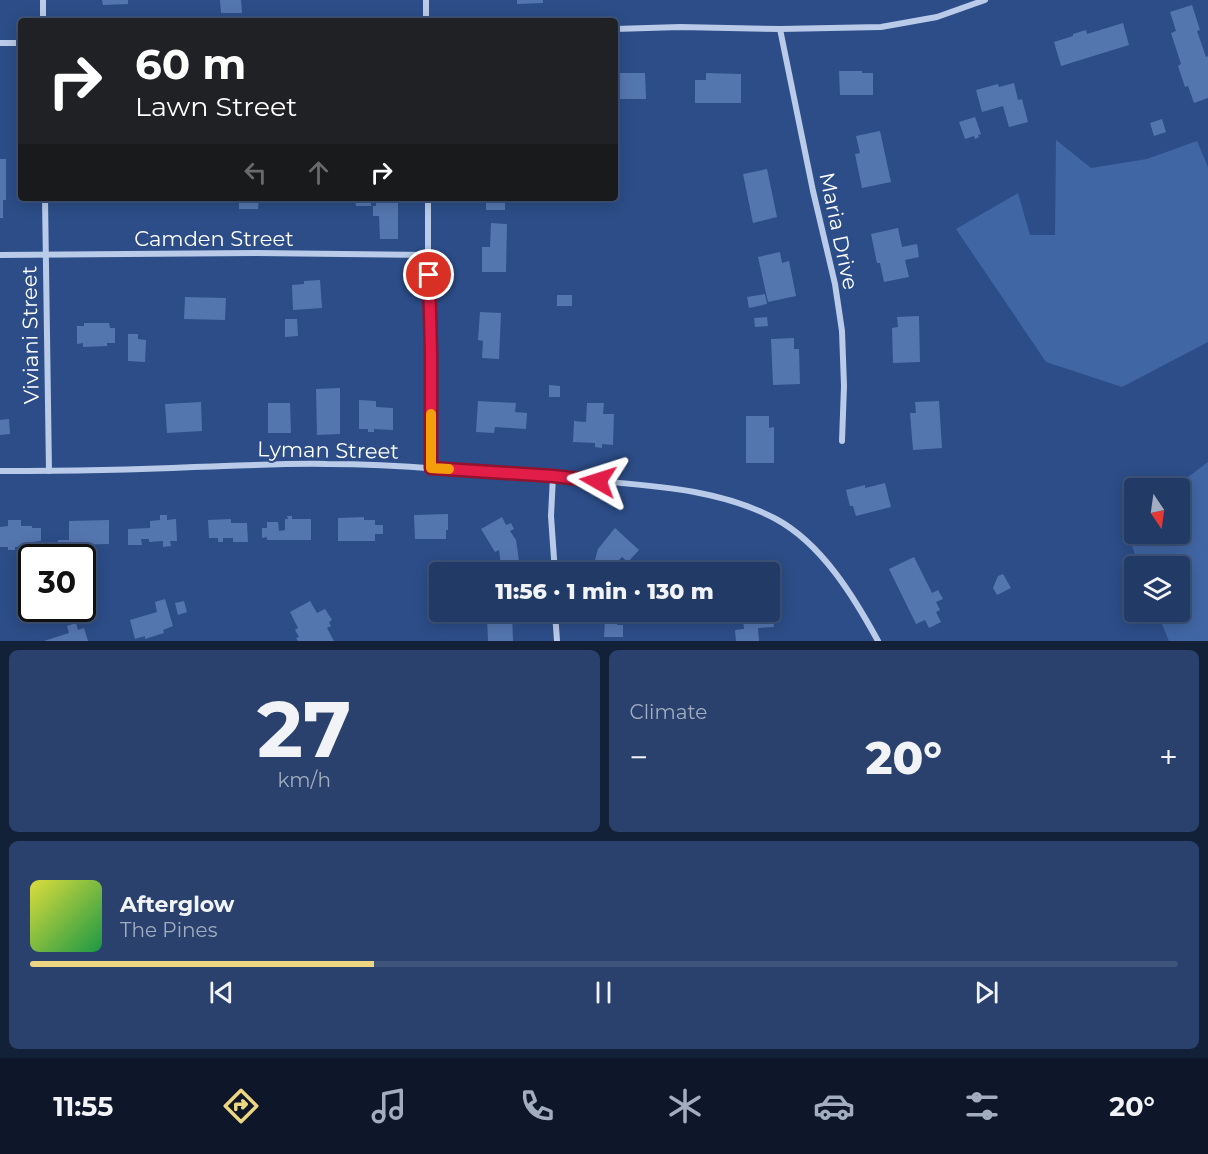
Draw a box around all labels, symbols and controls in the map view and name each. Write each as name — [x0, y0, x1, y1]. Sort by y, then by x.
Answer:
text: 60 m — [135, 38, 246, 90]
icon: right — [36, 42, 114, 120]
text: Lawn Street — [135, 90, 297, 123]
icon: left — [239, 156, 272, 189]
icon: ahead — [302, 156, 335, 189]
icon: right — [365, 156, 398, 189]
street label: Maria Drive — [814, 170, 864, 292]
street label: Camden Street — [134, 226, 294, 251]
pin — [403, 249, 454, 300]
icon: arrive — [412, 258, 445, 291]
street label: Viviani Street — [16, 266, 44, 404]
street label: Lyman Street — [257, 436, 399, 464]
position arrow — [566, 449, 630, 513]
north arrow — [1124, 478, 1190, 544]
map controls — [1124, 478, 1190, 622]
speed limit sign: 30 — [18, 544, 96, 622]
button: layers — [1124, 556, 1190, 622]
text: 11:56 · 1 min · 130 m — [495, 578, 714, 605]
text: 27 — [257, 681, 351, 777]
text: Climate — [630, 700, 707, 724]
text: 20° — [865, 730, 942, 785]
text: − — [630, 737, 648, 777]
text: + — [1159, 737, 1178, 777]
text: km/h — [278, 768, 331, 792]
text: Afterglow — [120, 891, 234, 918]
text: The Pines — [120, 918, 217, 942]
icon: previous — [205, 976, 238, 1009]
icon: pause — [587, 976, 620, 1009]
icon: next — [970, 976, 1003, 1009]
icon: directions — [220, 1085, 262, 1127]
icon: music — [368, 1085, 410, 1127]
icon: phone — [516, 1085, 558, 1127]
icon: climate — [664, 1085, 706, 1127]
icon: car — [813, 1085, 855, 1127]
icon: filters — [961, 1085, 1003, 1127]
text: 11:55 — [53, 1090, 113, 1123]
text: 20° — [1109, 1090, 1155, 1123]

